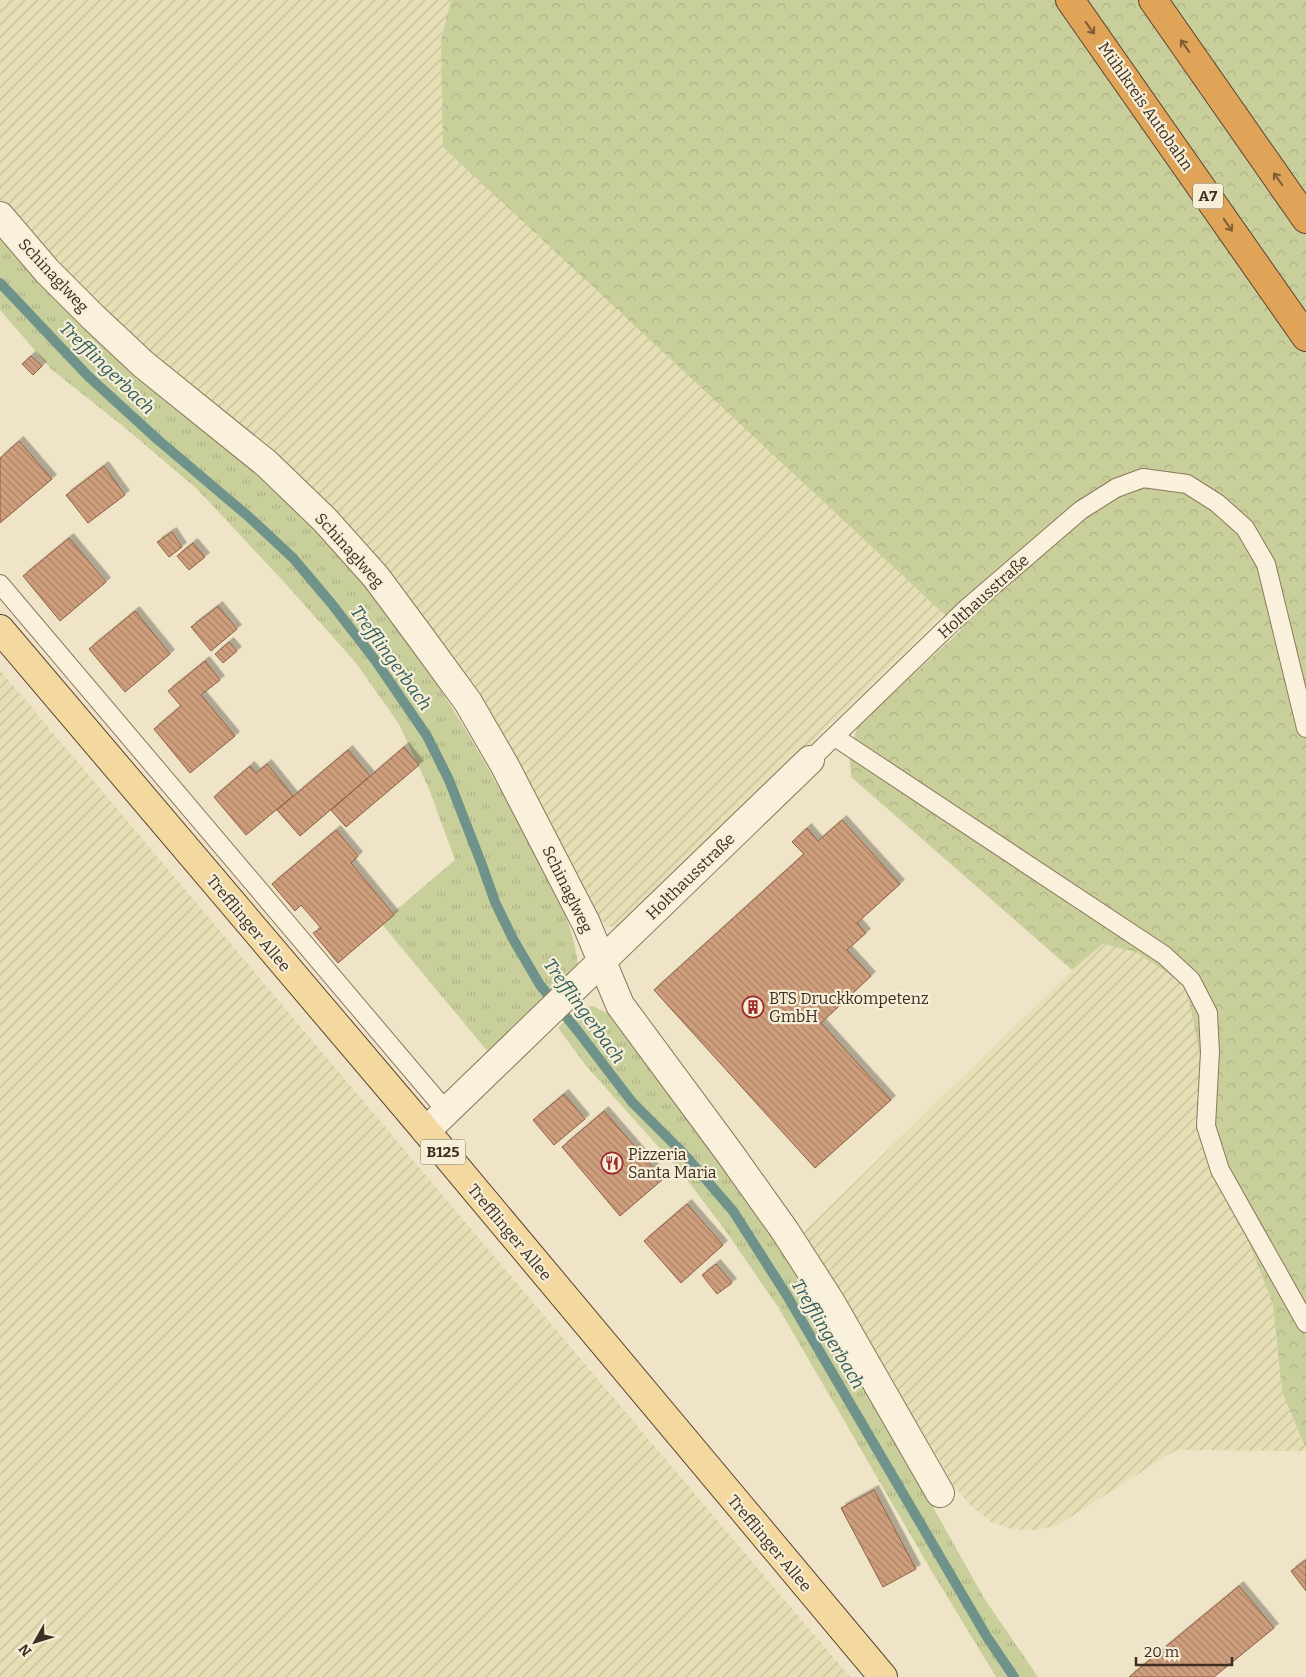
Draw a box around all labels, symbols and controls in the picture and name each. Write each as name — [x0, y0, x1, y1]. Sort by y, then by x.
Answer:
one-way arrow — [1085, 21, 1096, 34]
street label: Mühlkreis Autobahn — [1094, 38, 1197, 174]
one-way arrow — [1180, 39, 1190, 53]
one-way arrow — [1273, 172, 1283, 186]
road number: A7 — [1193, 184, 1223, 208]
one-way arrow — [1223, 217, 1233, 231]
street label: Schinaglweg — [15, 234, 93, 316]
water label: Trefflingerbach — [55, 317, 159, 419]
street label: Schinaglweg — [311, 509, 388, 592]
street label: Holthausstraße — [934, 551, 1033, 642]
water label: Trefflingerbach — [346, 601, 436, 715]
street label: Holthausstraße — [642, 829, 739, 923]
street label: Schinaglweg — [538, 843, 597, 936]
street label: Trefflinger Allee — [203, 871, 295, 976]
water label: Trefflingerbach — [539, 954, 629, 1068]
place label: BTS Druckkompetenz GmbH — [769, 989, 929, 1026]
building icon: BTS Druckkompetenz GmbH — [741, 995, 765, 1019]
road number: B125 — [420, 1140, 466, 1164]
place label: Pizzeria Santa Maria — [628, 1145, 717, 1182]
restaurant icon: Pizzeria Santa Maria — [600, 1151, 624, 1175]
street label: Trefflinger Allee — [464, 1180, 556, 1285]
water label: Trefflingerbach — [787, 1275, 869, 1393]
street label: Trefflinger Allee — [724, 1491, 816, 1596]
north arrow — [10, 1617, 60, 1667]
scale bar — [1136, 1634, 1232, 1666]
text: N — [15, 1640, 35, 1659]
text: 20 m — [1144, 1643, 1180, 1661]

